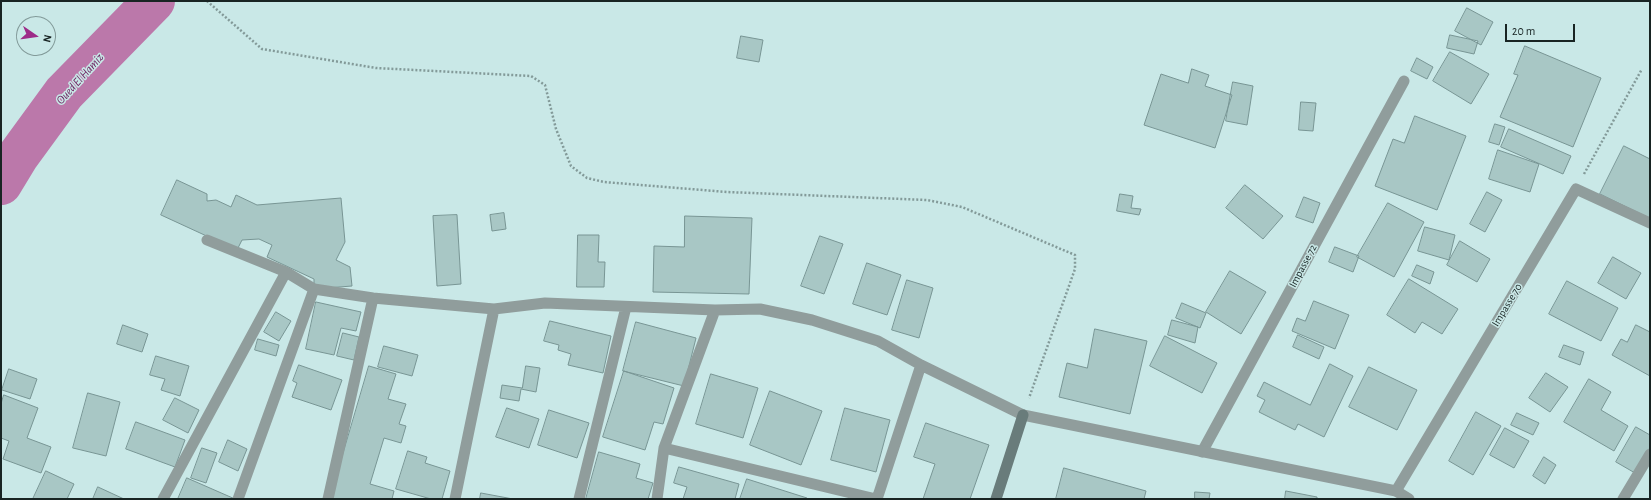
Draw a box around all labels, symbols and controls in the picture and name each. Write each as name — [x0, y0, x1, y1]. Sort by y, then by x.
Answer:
north arrow — [16, 16, 56, 56]
scale bar — [1507, 16, 1577, 42]
text: 20 m — [1512, 25, 1535, 37]
text: N — [41, 34, 53, 44]
water label: Oued El Hamiz — [53, 50, 107, 108]
street label: Impasse 72 — [1286, 242, 1320, 290]
street label: Impasse 70 — [1489, 281, 1525, 329]

